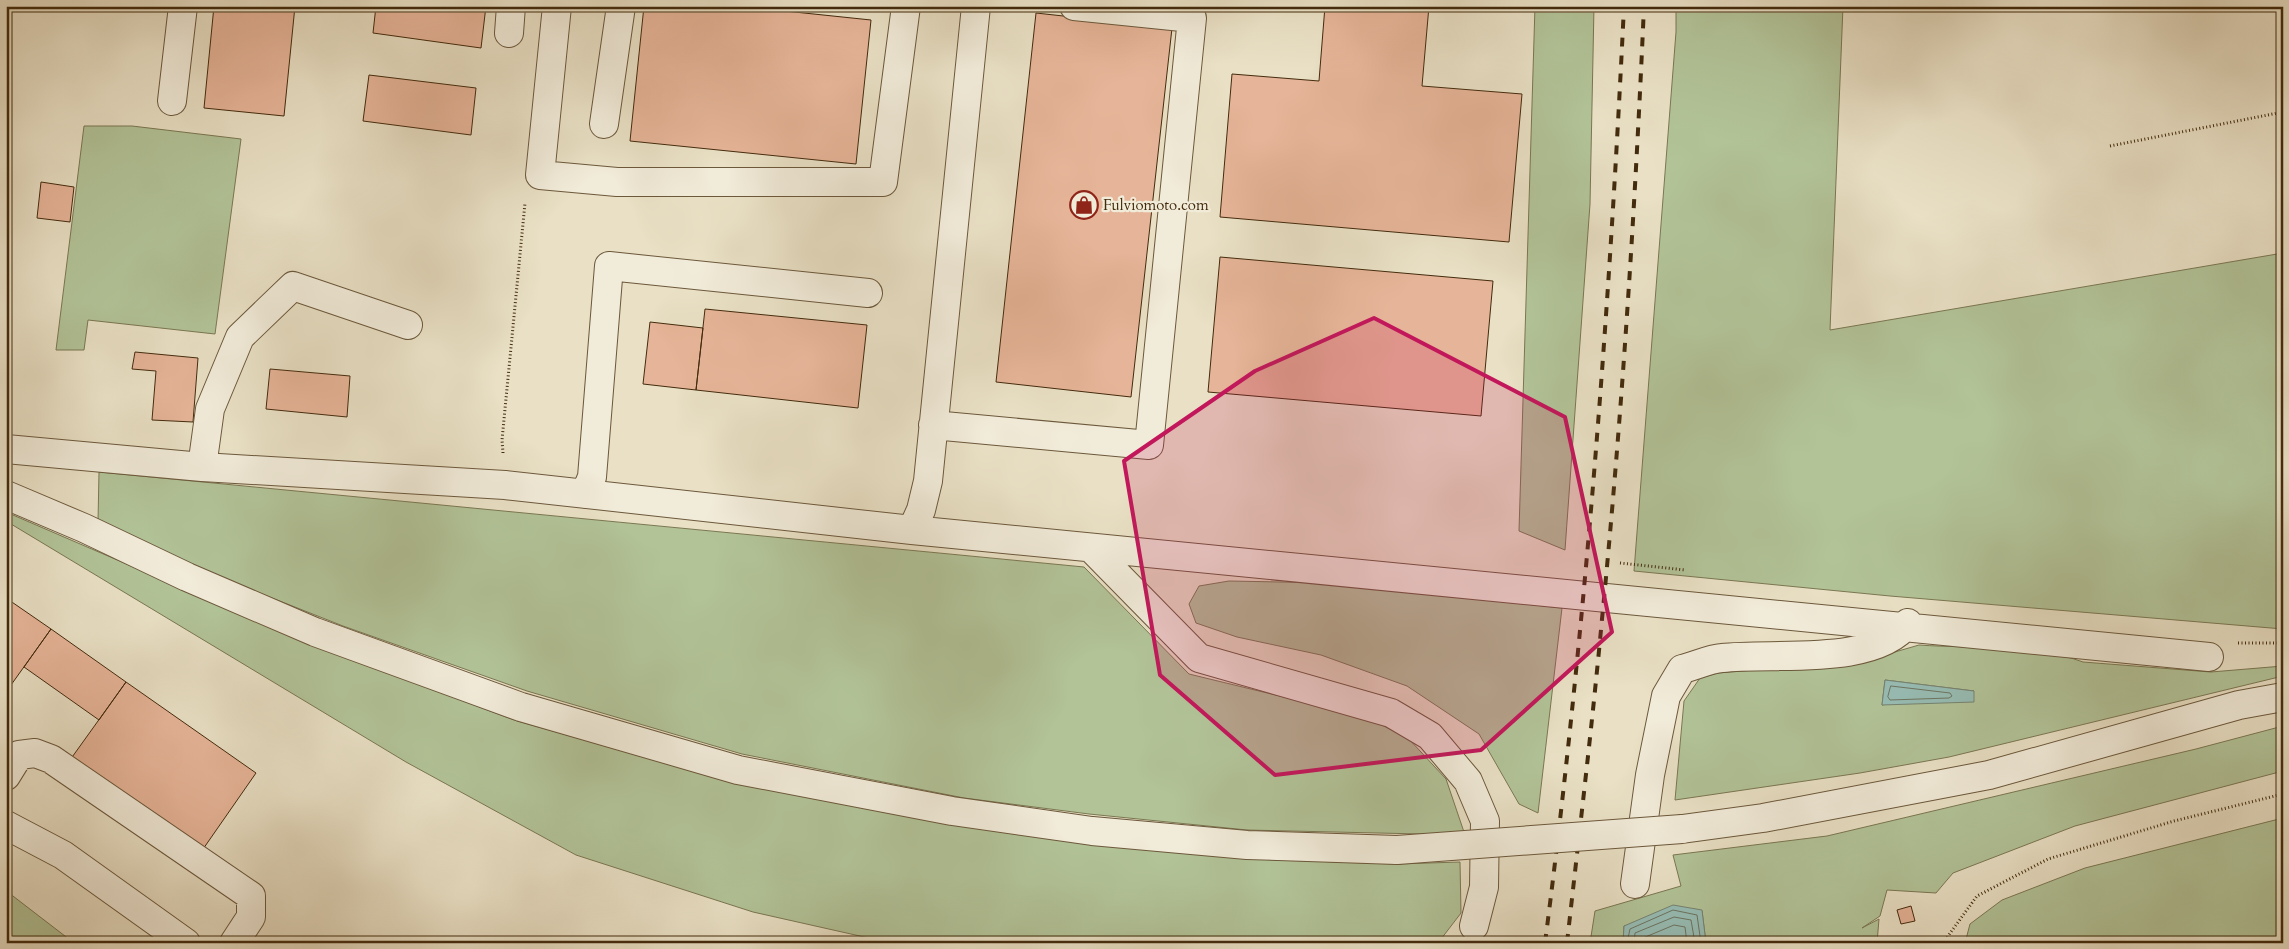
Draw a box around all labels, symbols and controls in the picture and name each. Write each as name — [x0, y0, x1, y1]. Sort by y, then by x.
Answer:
shop icon: Fulviomoto.com — [1069, 190, 1099, 220]
place label: Fulviomoto.com — [1103, 195, 1209, 215]

